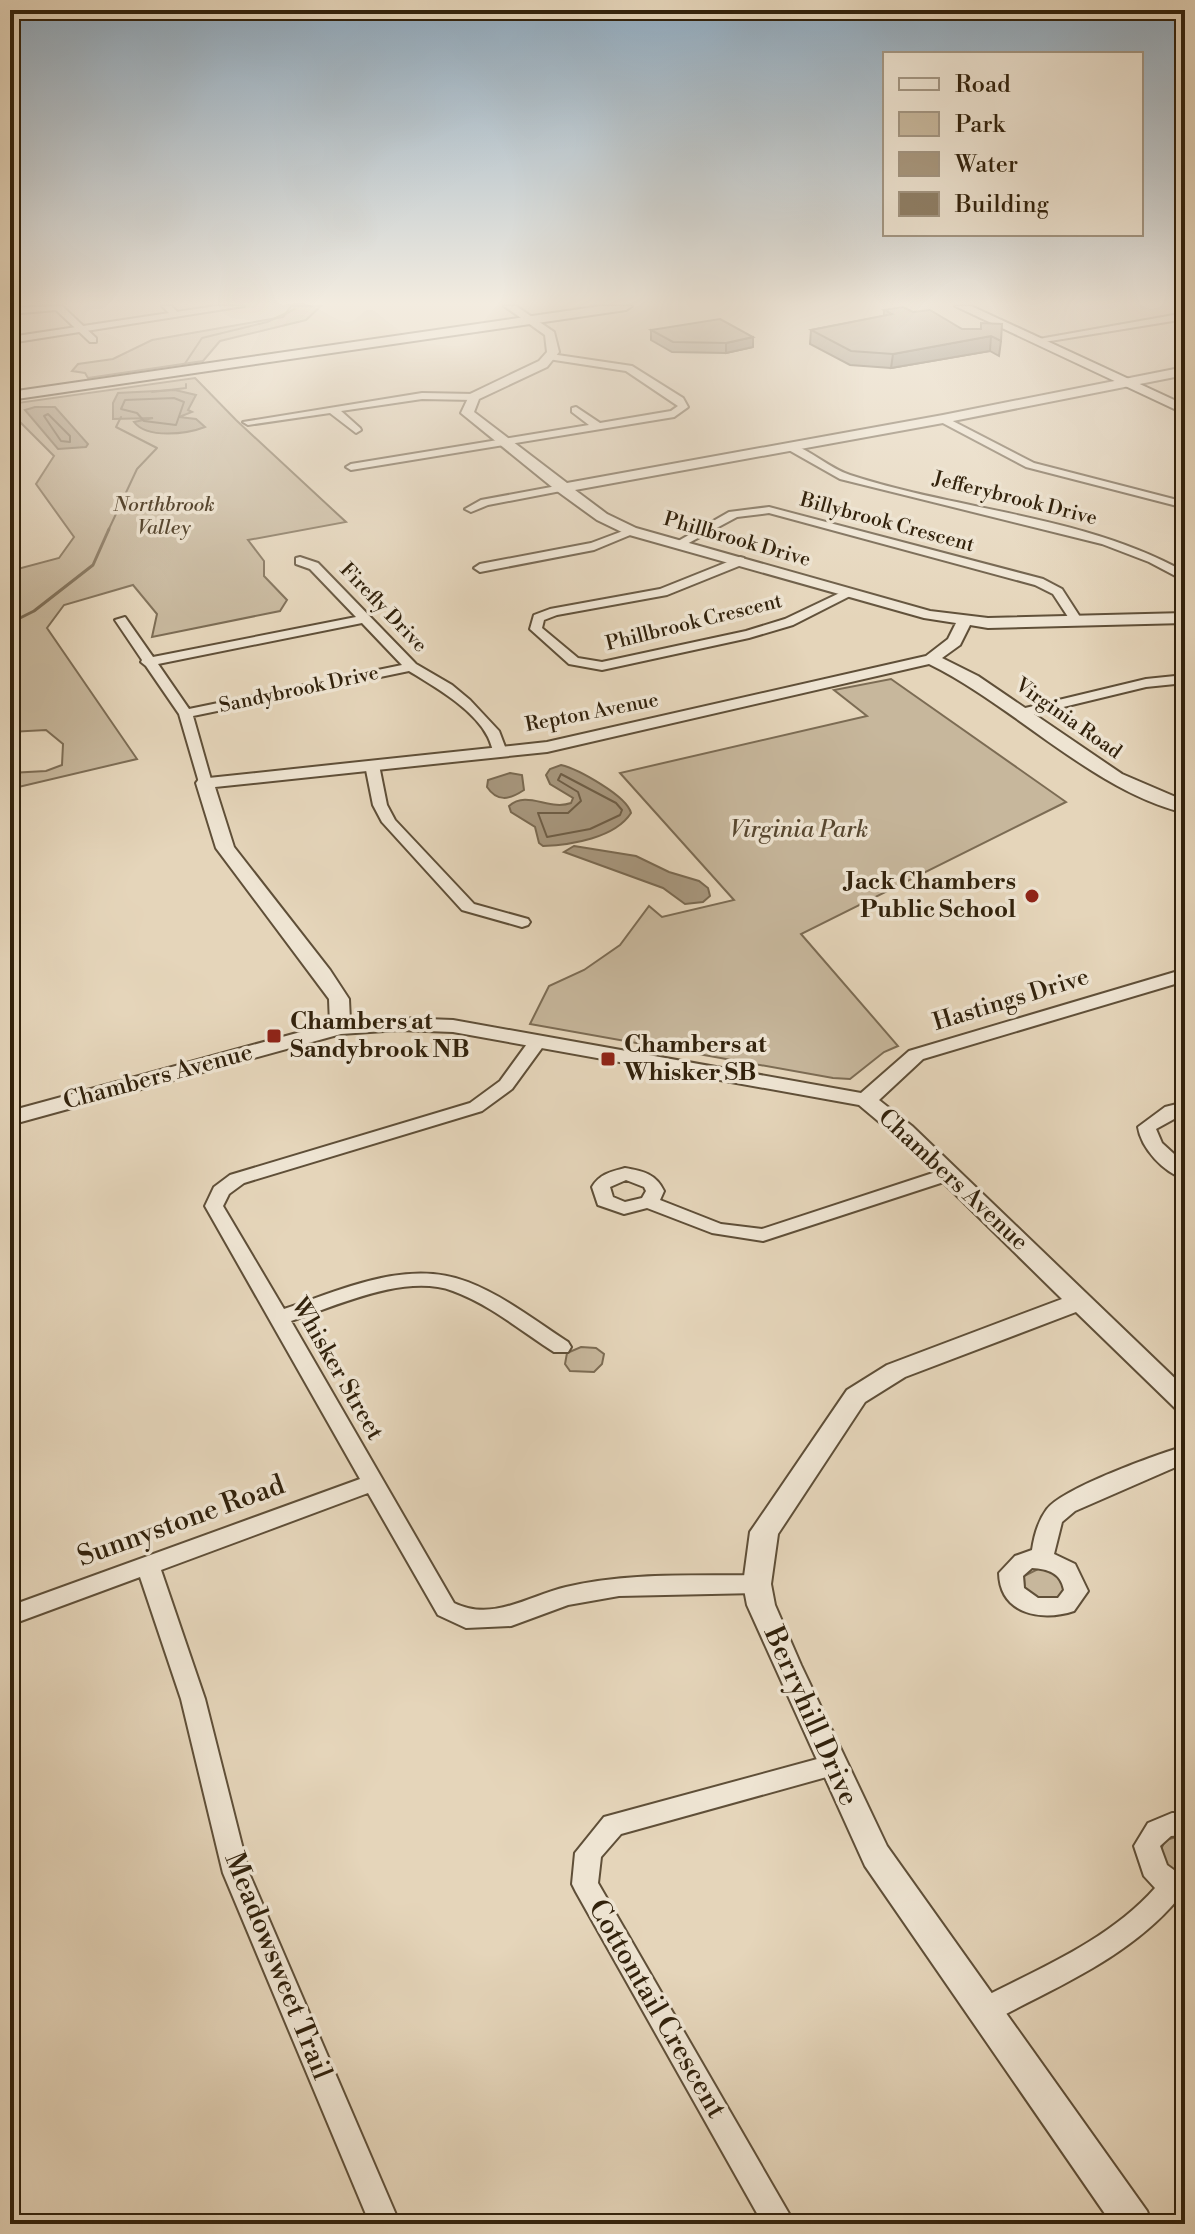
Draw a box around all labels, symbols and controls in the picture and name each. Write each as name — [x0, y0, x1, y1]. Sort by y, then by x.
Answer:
legend — [883, 52, 1143, 236]
text: Road — [955, 70, 1011, 100]
text: Park — [955, 110, 1006, 140]
text: Water — [954, 150, 1018, 180]
text: Building — [954, 190, 1049, 220]
street label: Jefferybrook Drive — [929, 466, 1100, 531]
street label: Billybrook Crescent — [796, 487, 977, 558]
park label: Northbrook Valley — [112, 493, 215, 541]
street label: Phillbrook Drive — [661, 507, 813, 573]
street label: Firefly Drive — [334, 558, 432, 658]
street label: Phillbrook Crescent — [603, 589, 785, 657]
street label: Sandybrook Drive — [217, 661, 381, 719]
street label: Virginia Road — [1009, 673, 1127, 765]
street label: Repton Avenue — [523, 688, 661, 738]
park label: Virginia Park — [730, 815, 868, 845]
place label: Jack Chambers Public School — [843, 867, 1016, 925]
marker: Jack Chambers Public School — [1023, 887, 1041, 905]
street label: Hastings Drive — [929, 962, 1093, 1038]
place label: Chambers at Sandybrook NB — [290, 1007, 470, 1065]
marker: Chambers at Sandybrook NB — [265, 1027, 283, 1045]
place label: Chambers at Whisker SB — [623, 1030, 767, 1088]
street label: Chambers Avenue — [60, 1037, 256, 1117]
marker: Chambers at Whisker SB — [599, 1050, 617, 1068]
street label: Chambers Avenue — [872, 1103, 1034, 1257]
street label: Whisker Street — [284, 1292, 390, 1446]
street label: Sunnystone Road — [73, 1467, 290, 1575]
street label: Berryhill Drive — [755, 1620, 866, 1811]
street label: Meadowsweet Trail — [216, 1847, 340, 2085]
street label: Cottontail Crescent — [580, 1893, 734, 2125]

